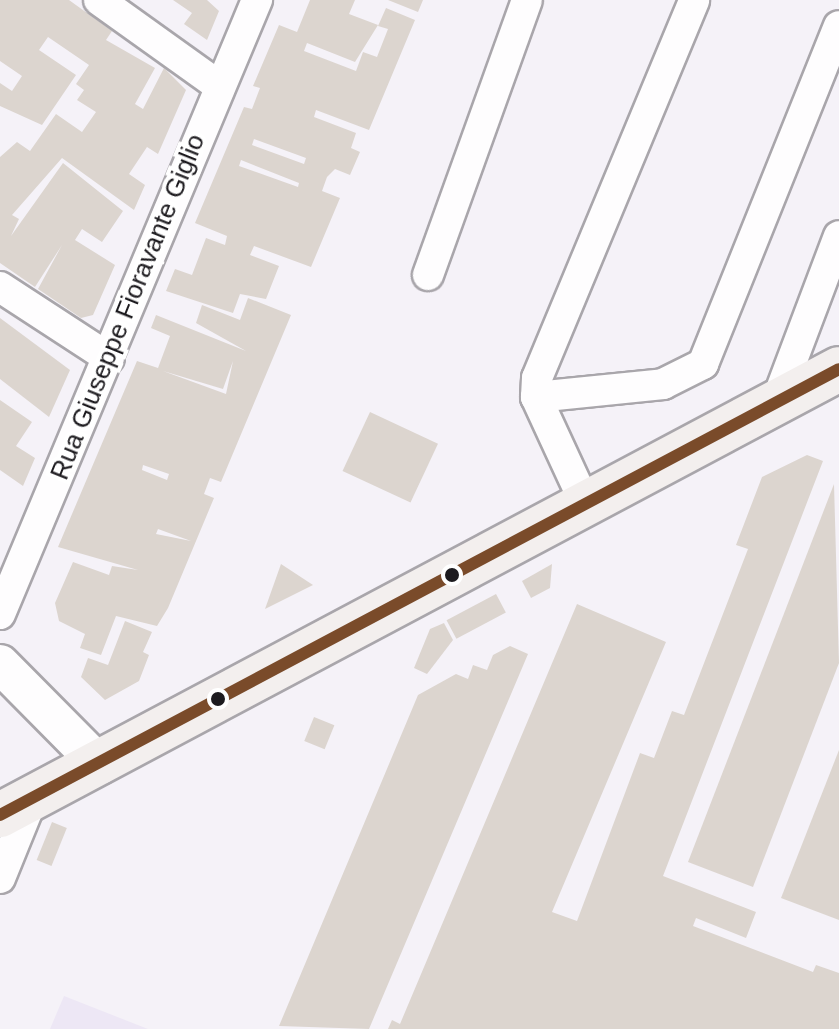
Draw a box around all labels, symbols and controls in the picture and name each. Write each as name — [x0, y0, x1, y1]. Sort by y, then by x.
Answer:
street label: Rua Giuseppe Fioravante Giglio — [44, 130, 212, 484]
unlabelled marker — [444, 567, 460, 583]
unlabelled marker — [210, 691, 226, 707]

